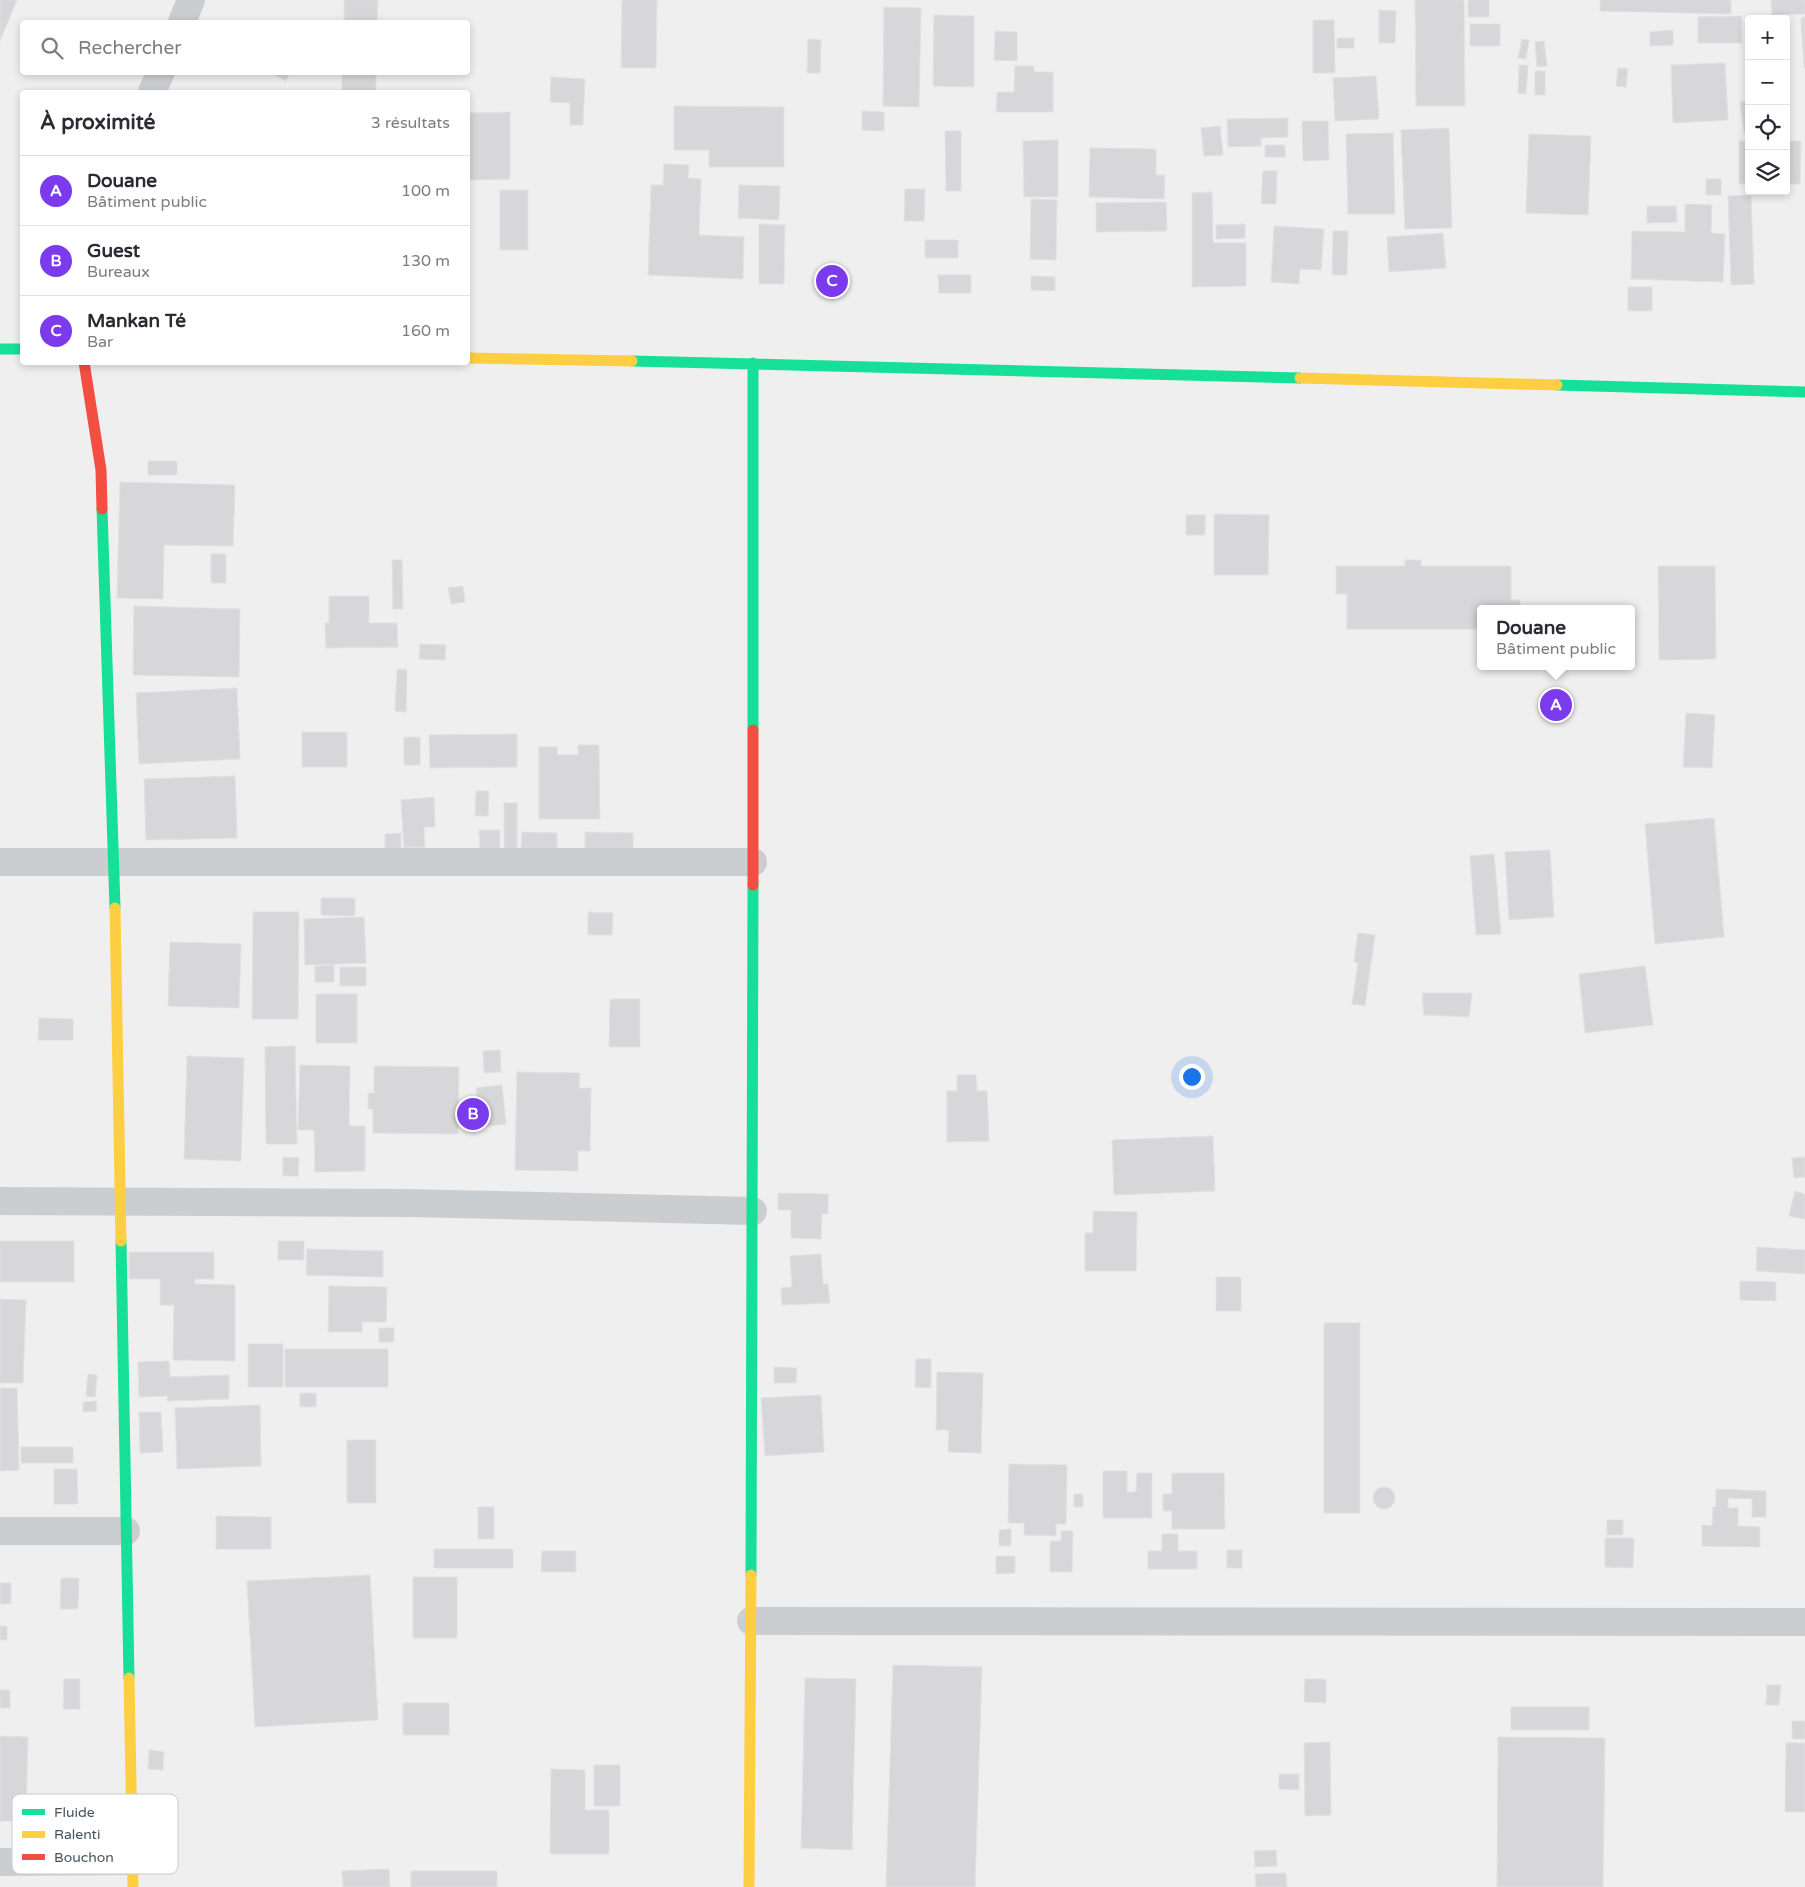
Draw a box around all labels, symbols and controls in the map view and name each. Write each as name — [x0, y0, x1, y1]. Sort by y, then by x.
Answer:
map controls — [1745, 15, 1790, 195]
button: + — [1745, 15, 1790, 60]
search box — [20, 20, 470, 75]
icon: search — [38, 34, 66, 62]
text: Rechercher — [78, 37, 181, 59]
button: − — [1745, 60, 1790, 105]
button: locate — [1745, 105, 1790, 150]
text: À proximité — [40, 110, 155, 135]
text: 3 résultats — [371, 113, 450, 133]
button: layers — [1745, 150, 1790, 195]
text: Douane — [87, 170, 157, 192]
text: A — [50, 181, 62, 201]
text: 100 m — [401, 181, 450, 201]
text: Bâtiment public — [87, 192, 207, 212]
text: Guest — [87, 240, 140, 262]
text: B — [50, 251, 62, 271]
text: 130 m — [401, 251, 450, 271]
text: Bureaux — [87, 262, 150, 282]
pin: C — [816, 262, 848, 300]
text: Mankan Té — [87, 310, 186, 332]
text: C — [50, 321, 62, 341]
text: 160 m — [401, 321, 450, 341]
text: Bar — [87, 332, 113, 352]
popup — [1477, 605, 1635, 670]
text: Douane — [1496, 617, 1566, 639]
text: Bâtiment public — [1496, 639, 1616, 659]
pin: A — [1540, 686, 1572, 724]
your location — [1179, 1064, 1205, 1090]
pin: B — [457, 1095, 489, 1133]
legend — [12, 1794, 178, 1874]
text: Fluide — [54, 1804, 95, 1821]
text: Ralenti — [54, 1826, 100, 1843]
text: Bouchon — [54, 1849, 114, 1866]

